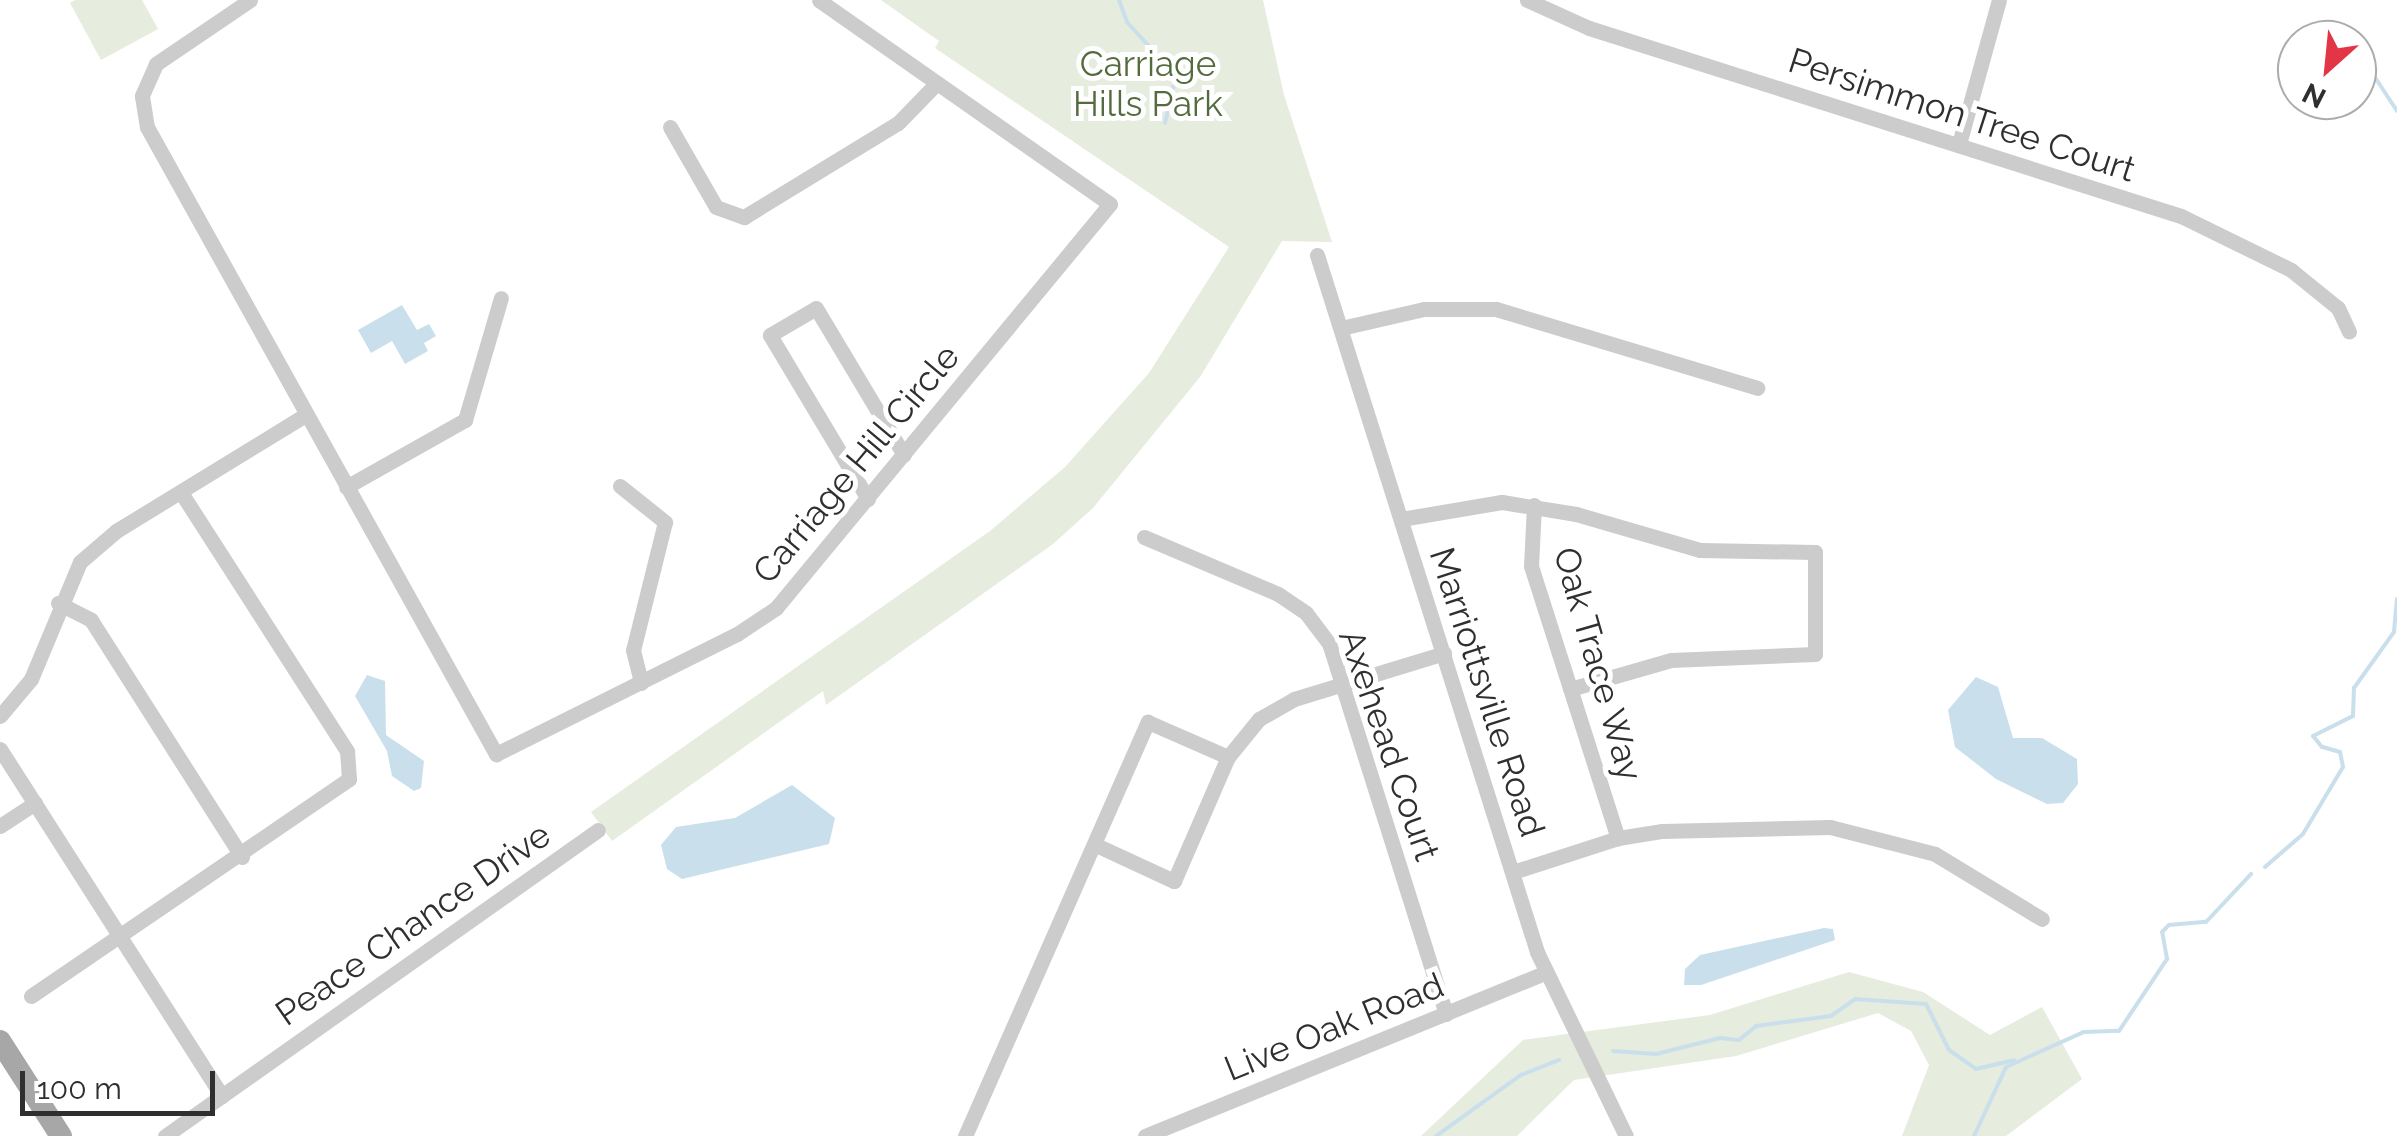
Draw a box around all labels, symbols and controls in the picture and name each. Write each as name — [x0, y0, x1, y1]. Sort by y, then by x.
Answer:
north arrow — [2277, 20, 2377, 120]
street label: Persimmon Tree Court — [1783, 39, 2141, 191]
park label: Carriage Hills Park — [1073, 43, 1223, 125]
text: N — [2297, 76, 2331, 115]
street label: Carriage Hill Circle — [744, 336, 968, 592]
street label: Oak Trace Way — [1544, 541, 1652, 787]
street label: Marriottsville Road — [1421, 542, 1553, 842]
street label: Axehead Court — [1330, 624, 1448, 866]
street label: Peace Chance Drive — [268, 813, 558, 1035]
street label: Live Oak Road — [1218, 964, 1450, 1090]
scale bar — [25, 1051, 220, 1113]
text: 100 m — [37, 1071, 122, 1106]

